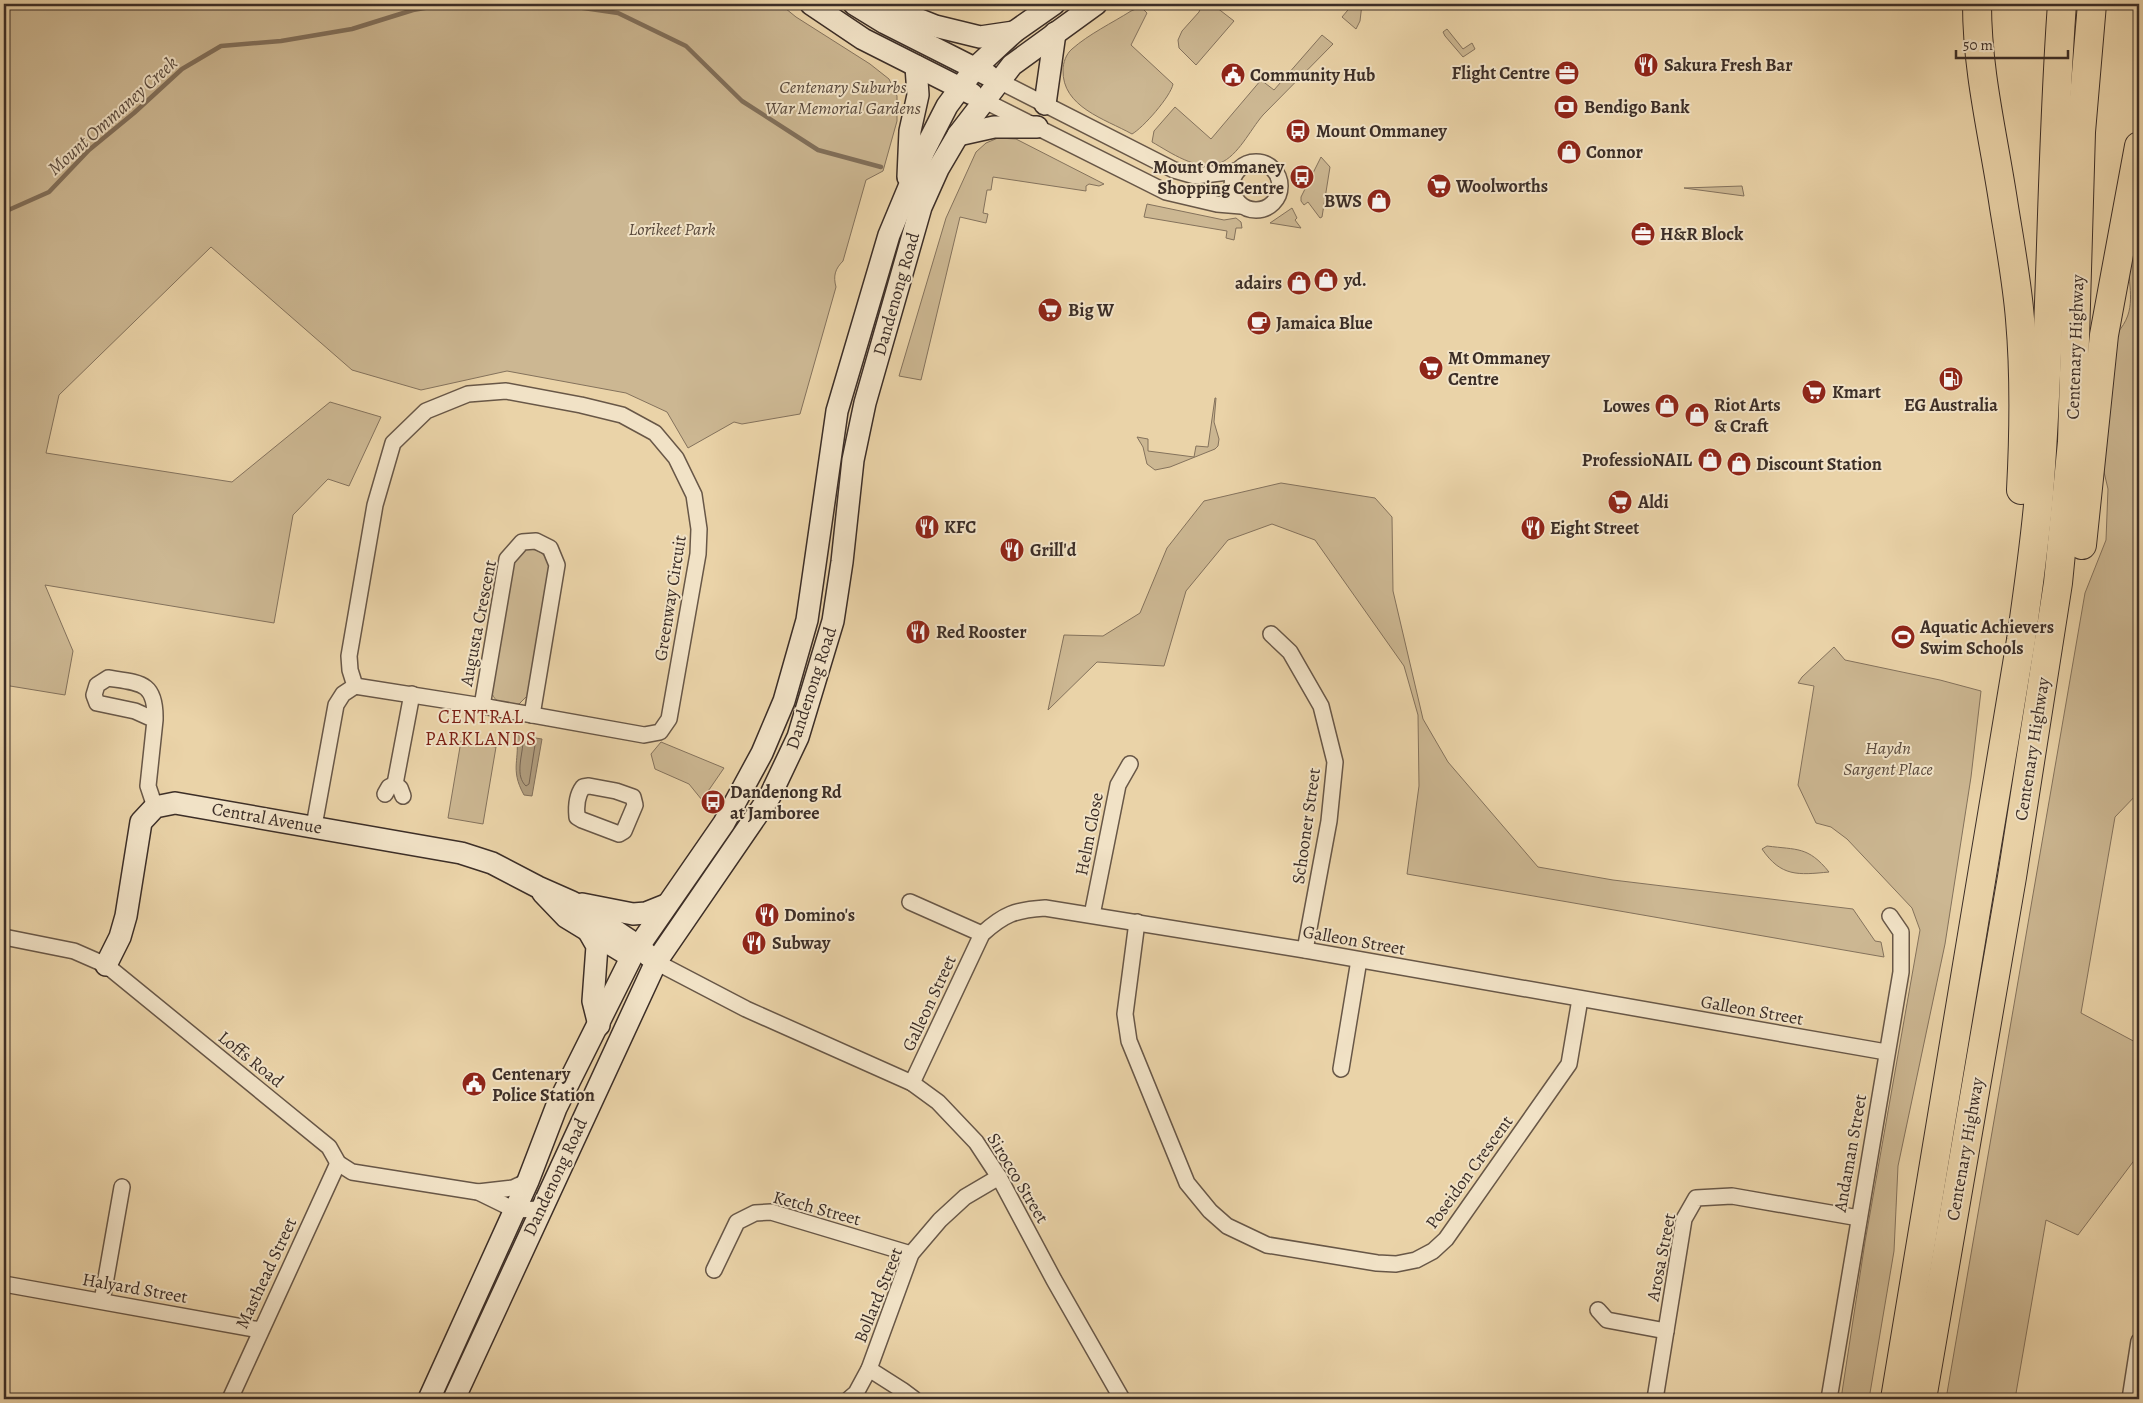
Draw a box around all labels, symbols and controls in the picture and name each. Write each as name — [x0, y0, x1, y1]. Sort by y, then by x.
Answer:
scale bar — [1956, 28, 2068, 60]
text: 50 m — [1963, 35, 1993, 55]
water label: Mount Ommaney Creek — [42, 50, 183, 181]
restaurant icon: Sakura Fresh Bar — [1633, 52, 1659, 78]
place label: Sakura Fresh Bar — [1664, 53, 1793, 77]
office icon: Flight Centre — [1554, 60, 1580, 86]
place label: Flight Centre — [1451, 61, 1550, 85]
public building icon: Community Hub — [1220, 62, 1246, 88]
place label: Community Hub — [1250, 63, 1375, 87]
park label: Centenary Suburbs War Memorial Gardens — [765, 75, 921, 120]
bank icon: Bendigo Bank — [1553, 94, 1579, 120]
place label: Bendigo Bank — [1584, 95, 1690, 119]
bus stop icon: Mount Ommaney — [1285, 118, 1311, 144]
place label: Mount Ommaney — [1316, 119, 1448, 143]
shop icon: Connor — [1556, 139, 1582, 165]
place label: Connor — [1586, 140, 1644, 164]
place label: Mount Ommaney Shopping Centre — [1153, 155, 1285, 200]
bus stop icon: Mount Ommaney Shopping Centre — [1289, 164, 1315, 190]
supermarket icon: Woolworths — [1426, 173, 1452, 199]
place label: Woolworths — [1455, 174, 1548, 198]
shop icon: BWS — [1366, 188, 1392, 214]
place label: BWS — [1324, 189, 1362, 213]
park label: Lorikeet Park — [628, 217, 716, 241]
office icon: H&R Block — [1630, 221, 1656, 247]
place label: H&R Block — [1660, 222, 1744, 246]
street label: Dandenong Road — [867, 229, 925, 359]
shop icon: yd. — [1313, 267, 1339, 293]
place label: yd. — [1343, 268, 1367, 292]
shop icon: adairs — [1286, 270, 1312, 296]
place label: adairs — [1235, 271, 1282, 295]
street label: Centenary Highway — [2060, 273, 2090, 420]
supermarket icon: Big W — [1037, 297, 1063, 323]
place label: Big W — [1068, 298, 1115, 322]
cafe icon: Jamaica Blue — [1246, 310, 1272, 336]
place label: Jamaica Blue — [1276, 311, 1373, 335]
place label: Mt Ommaney Centre — [1448, 346, 1551, 391]
supermarket icon: Mt Ommaney Centre — [1418, 355, 1444, 381]
fuel station icon: EG Australia — [1938, 366, 1964, 392]
supermarket icon: Kmart — [1801, 379, 1827, 405]
place label: Kmart — [1832, 380, 1881, 404]
shop icon: Lowes — [1654, 393, 1680, 419]
place label: Riot Arts & Craft — [1714, 393, 1781, 438]
place label: EG Australia — [1904, 393, 1998, 417]
place label: Lowes — [1603, 394, 1650, 418]
shop icon: Riot Arts & Craft — [1684, 402, 1710, 428]
shop icon: ProfessioNAIL — [1697, 447, 1723, 473]
place label: ProfessioNAIL — [1582, 448, 1692, 472]
shop icon: Discount Station — [1726, 451, 1752, 477]
place label: Discount Station — [1756, 452, 1882, 476]
supermarket icon: Aldi — [1607, 489, 1633, 515]
place label: Aldi — [1637, 490, 1669, 514]
restaurant icon: KFC — [914, 514, 940, 540]
place label: KFC — [944, 515, 976, 539]
restaurant icon: Eight Street — [1520, 515, 1546, 541]
place label: Eight Street — [1550, 516, 1639, 540]
street label: Greenway Circuit — [648, 533, 692, 663]
restaurant icon: Grill'd — [999, 537, 1025, 563]
place label: Grill'd — [1030, 538, 1077, 562]
street label: Augusta Crescent — [454, 558, 502, 689]
place label: Aquatic Achievers Swim Schools — [1919, 615, 2054, 660]
restaurant icon: Red Rooster — [905, 619, 931, 645]
place label: Red Rooster — [936, 620, 1027, 644]
street label: Dandenong Road — [780, 623, 842, 752]
sports icon: Aquatic Achievers Swim Schools — [1890, 624, 1916, 650]
street label: Centenary Highway — [2009, 675, 2055, 823]
district label: CENTRAL PARKLANDS — [425, 704, 537, 752]
park label: Haydn Sargent Place — [1843, 736, 1933, 781]
street label: Schooner Street — [1286, 766, 1326, 886]
place label: Dandenong Rd at Jamboree — [730, 780, 842, 825]
bus stop icon: Dandenong Rd at Jamboree — [700, 789, 726, 815]
street label: Helm Close — [1069, 790, 1109, 878]
street label: Central Avenue — [210, 797, 324, 839]
restaurant icon: Domino's — [754, 902, 780, 928]
place label: Domino's — [784, 903, 855, 927]
street label: Galleon Street — [1301, 919, 1407, 961]
restaurant icon: Subway — [741, 930, 767, 956]
place label: Subway — [772, 931, 831, 955]
street label: Galleon Street — [896, 951, 962, 1055]
street label: Galleon Street — [1699, 989, 1805, 1031]
street label: Loffs Road — [213, 1025, 289, 1093]
place label: Centenary Police Station — [492, 1062, 595, 1107]
public building icon: Centenary Police Station — [461, 1071, 487, 1097]
street label: Centenary Highway — [1941, 1075, 1990, 1223]
street label: Andaman Street — [1828, 1092, 1872, 1215]
street label: Poseidon Crescent — [1420, 1110, 1518, 1234]
street label: Dandenong Road — [517, 1114, 593, 1240]
street label: Sirocco Street — [982, 1128, 1054, 1228]
street label: Ketch Street — [771, 1185, 864, 1231]
street label: Arosa Street — [1641, 1211, 1681, 1304]
street label: Masthead Street — [230, 1213, 302, 1333]
street label: Bollard Street — [848, 1244, 908, 1346]
street label: Halyard Street — [81, 1267, 189, 1309]

